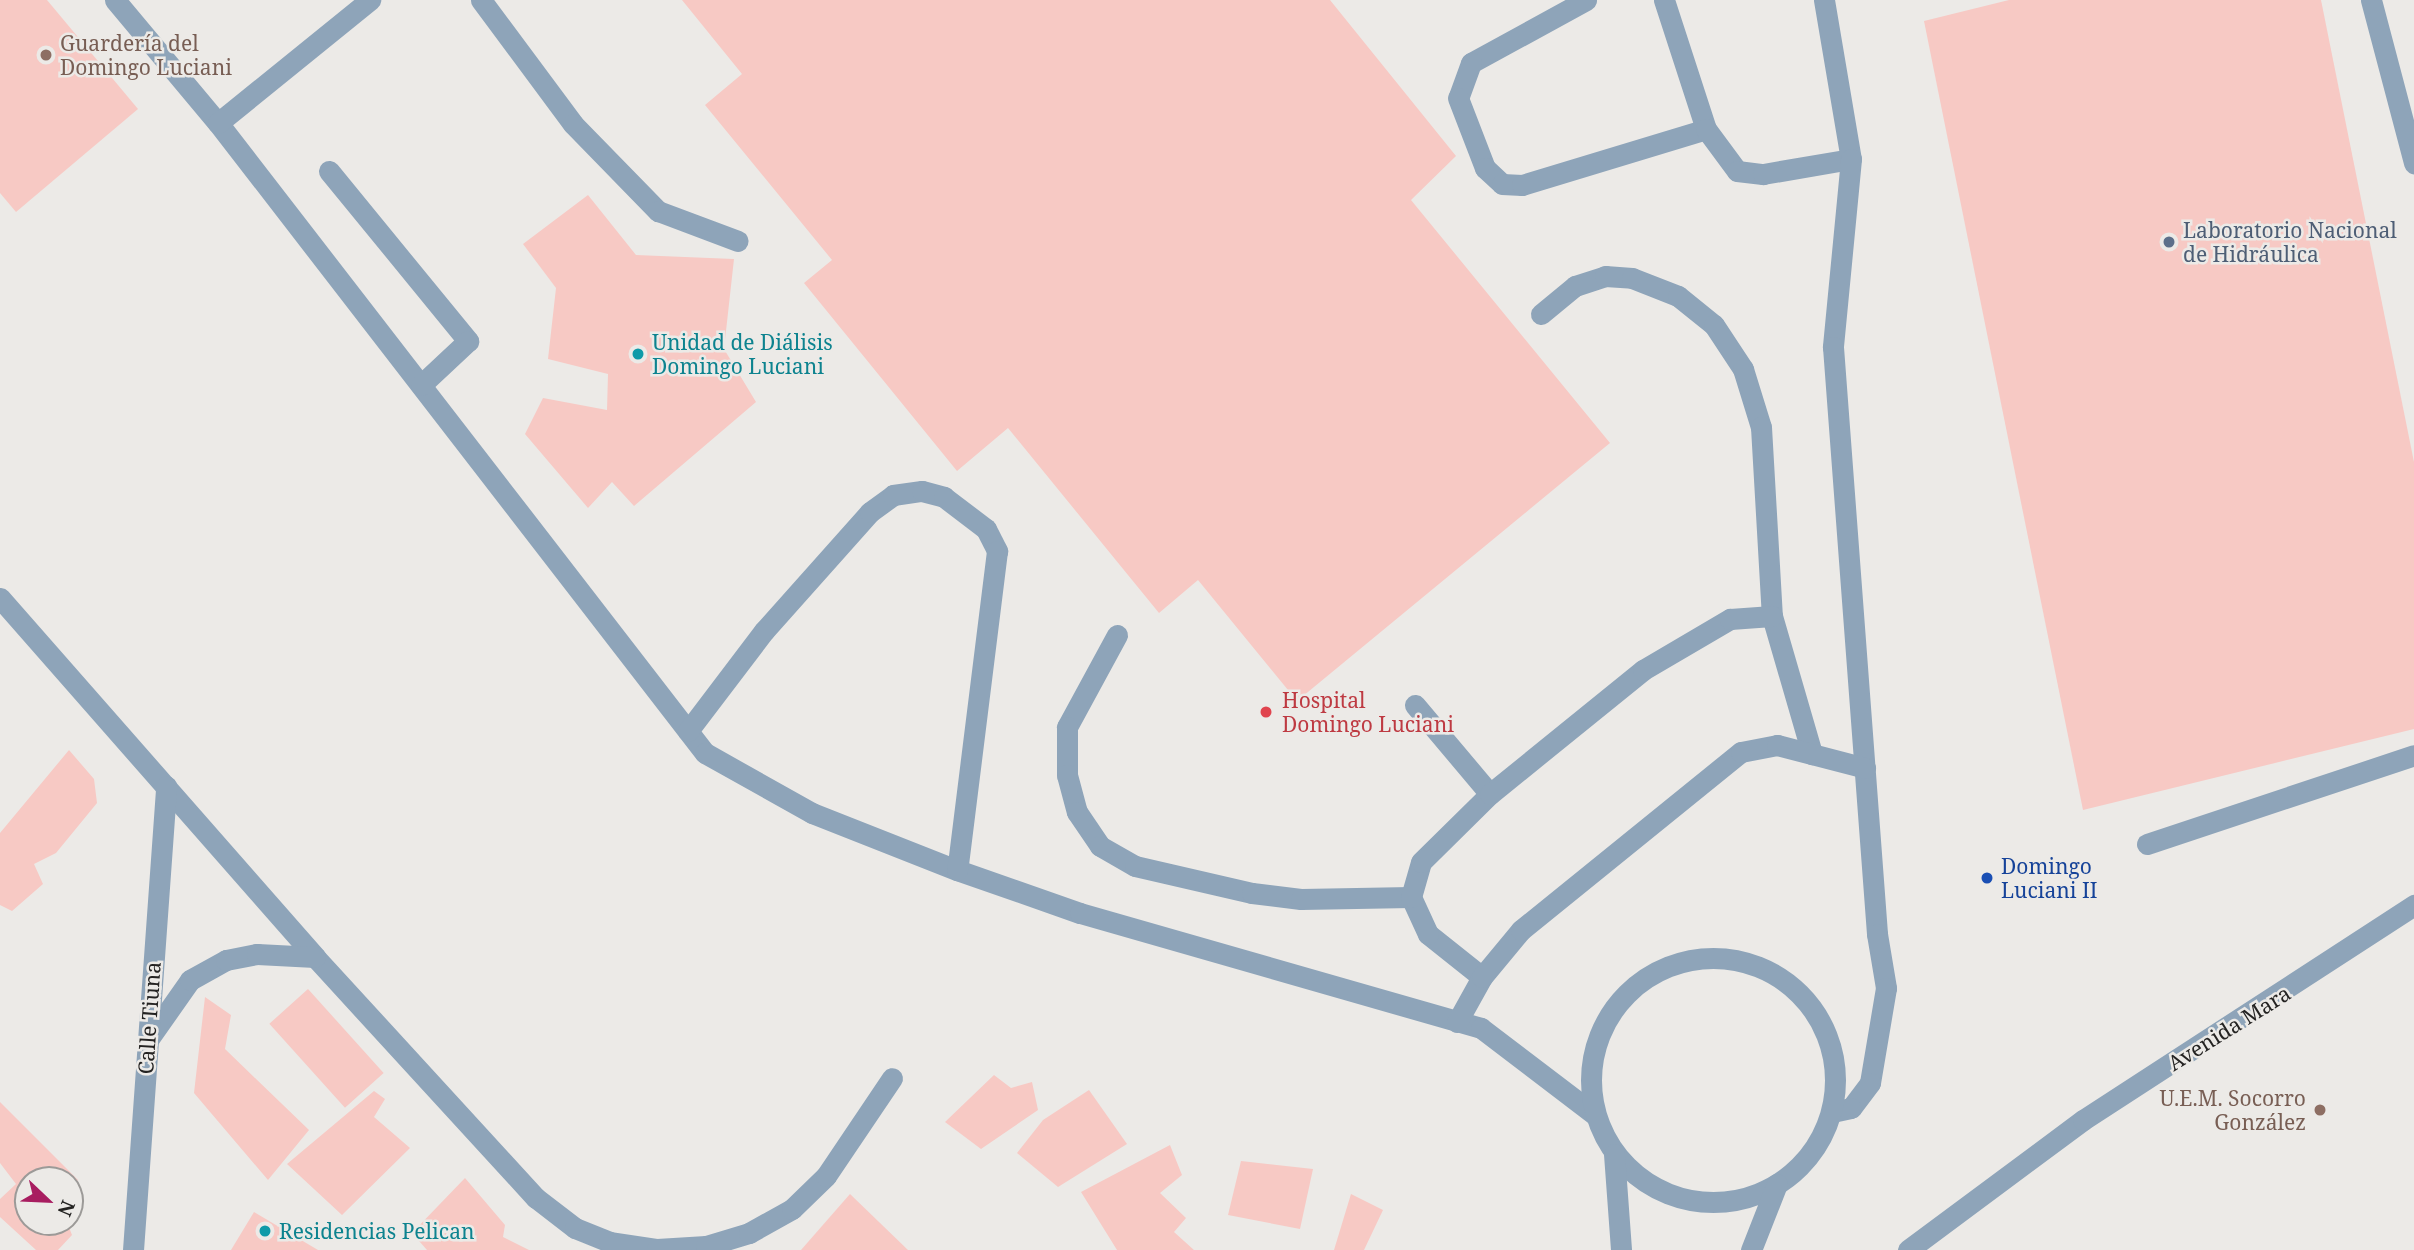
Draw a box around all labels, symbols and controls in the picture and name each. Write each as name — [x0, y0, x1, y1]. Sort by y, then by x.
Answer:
place label: Guardería del Domingo Luciani — [60, 30, 232, 80]
marker: Guardería del Domingo Luciani — [38, 47, 54, 63]
place label: Laboratorio Nacional de Hidráulica — [2183, 217, 2397, 267]
marker: Laboratorio Nacional de Hidráulica — [2161, 234, 2177, 250]
place label: Unidad de Diálisis Domingo Luciani — [652, 329, 833, 379]
marker: Unidad de Diálisis Domingo Luciani — [630, 346, 646, 362]
place label: Hospital Domingo Luciani — [1282, 687, 1454, 737]
marker: Hospital Domingo Luciani — [1256, 702, 1276, 722]
place label: Domingo Luciani II — [2001, 853, 2097, 903]
marker: Domingo Luciani II — [1979, 870, 1995, 886]
street label: Calle Tiuna — [132, 961, 166, 1075]
street label: Avenida Mara — [2163, 980, 2295, 1076]
place label: U.E.M. Socorro González — [2159, 1085, 2306, 1135]
marker: U.E.M. Socorro González — [2312, 1102, 2328, 1118]
north arrow — [14, 1166, 84, 1236]
text: N — [52, 1196, 81, 1220]
place label: Residencias Pelican — [279, 1218, 475, 1244]
marker: Residencias Pelican — [257, 1223, 273, 1239]

